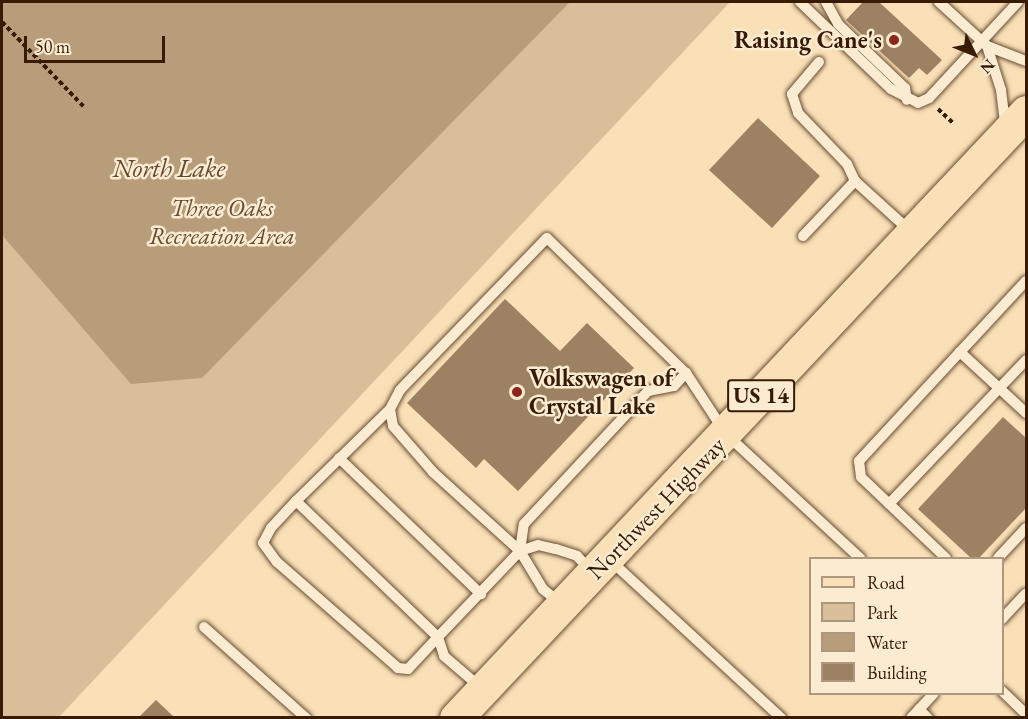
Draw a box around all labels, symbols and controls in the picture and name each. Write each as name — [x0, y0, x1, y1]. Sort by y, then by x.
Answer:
scale bar — [27, 24, 168, 62]
north arrow — [944, 24, 1004, 84]
place label: Raising Cane's — [734, 26, 882, 54]
marker: Raising Cane's — [887, 33, 901, 47]
text: 50 m — [35, 35, 70, 58]
text: N — [975, 55, 1000, 79]
water label: North Lake — [113, 153, 225, 185]
park label: Three Oaks Recreation Area — [149, 194, 295, 250]
place label: Volkswagen of Crystal Lake — [529, 364, 673, 420]
road number: US 14 — [726, 377, 795, 415]
marker: Volkswagen of Crystal Lake — [510, 385, 524, 399]
street label: Northwest Highway — [581, 431, 731, 585]
legend — [809, 557, 1004, 695]
text: Road — [867, 571, 905, 594]
text: Park — [867, 601, 898, 624]
text: Water — [867, 631, 908, 654]
text: Building — [867, 661, 927, 684]

